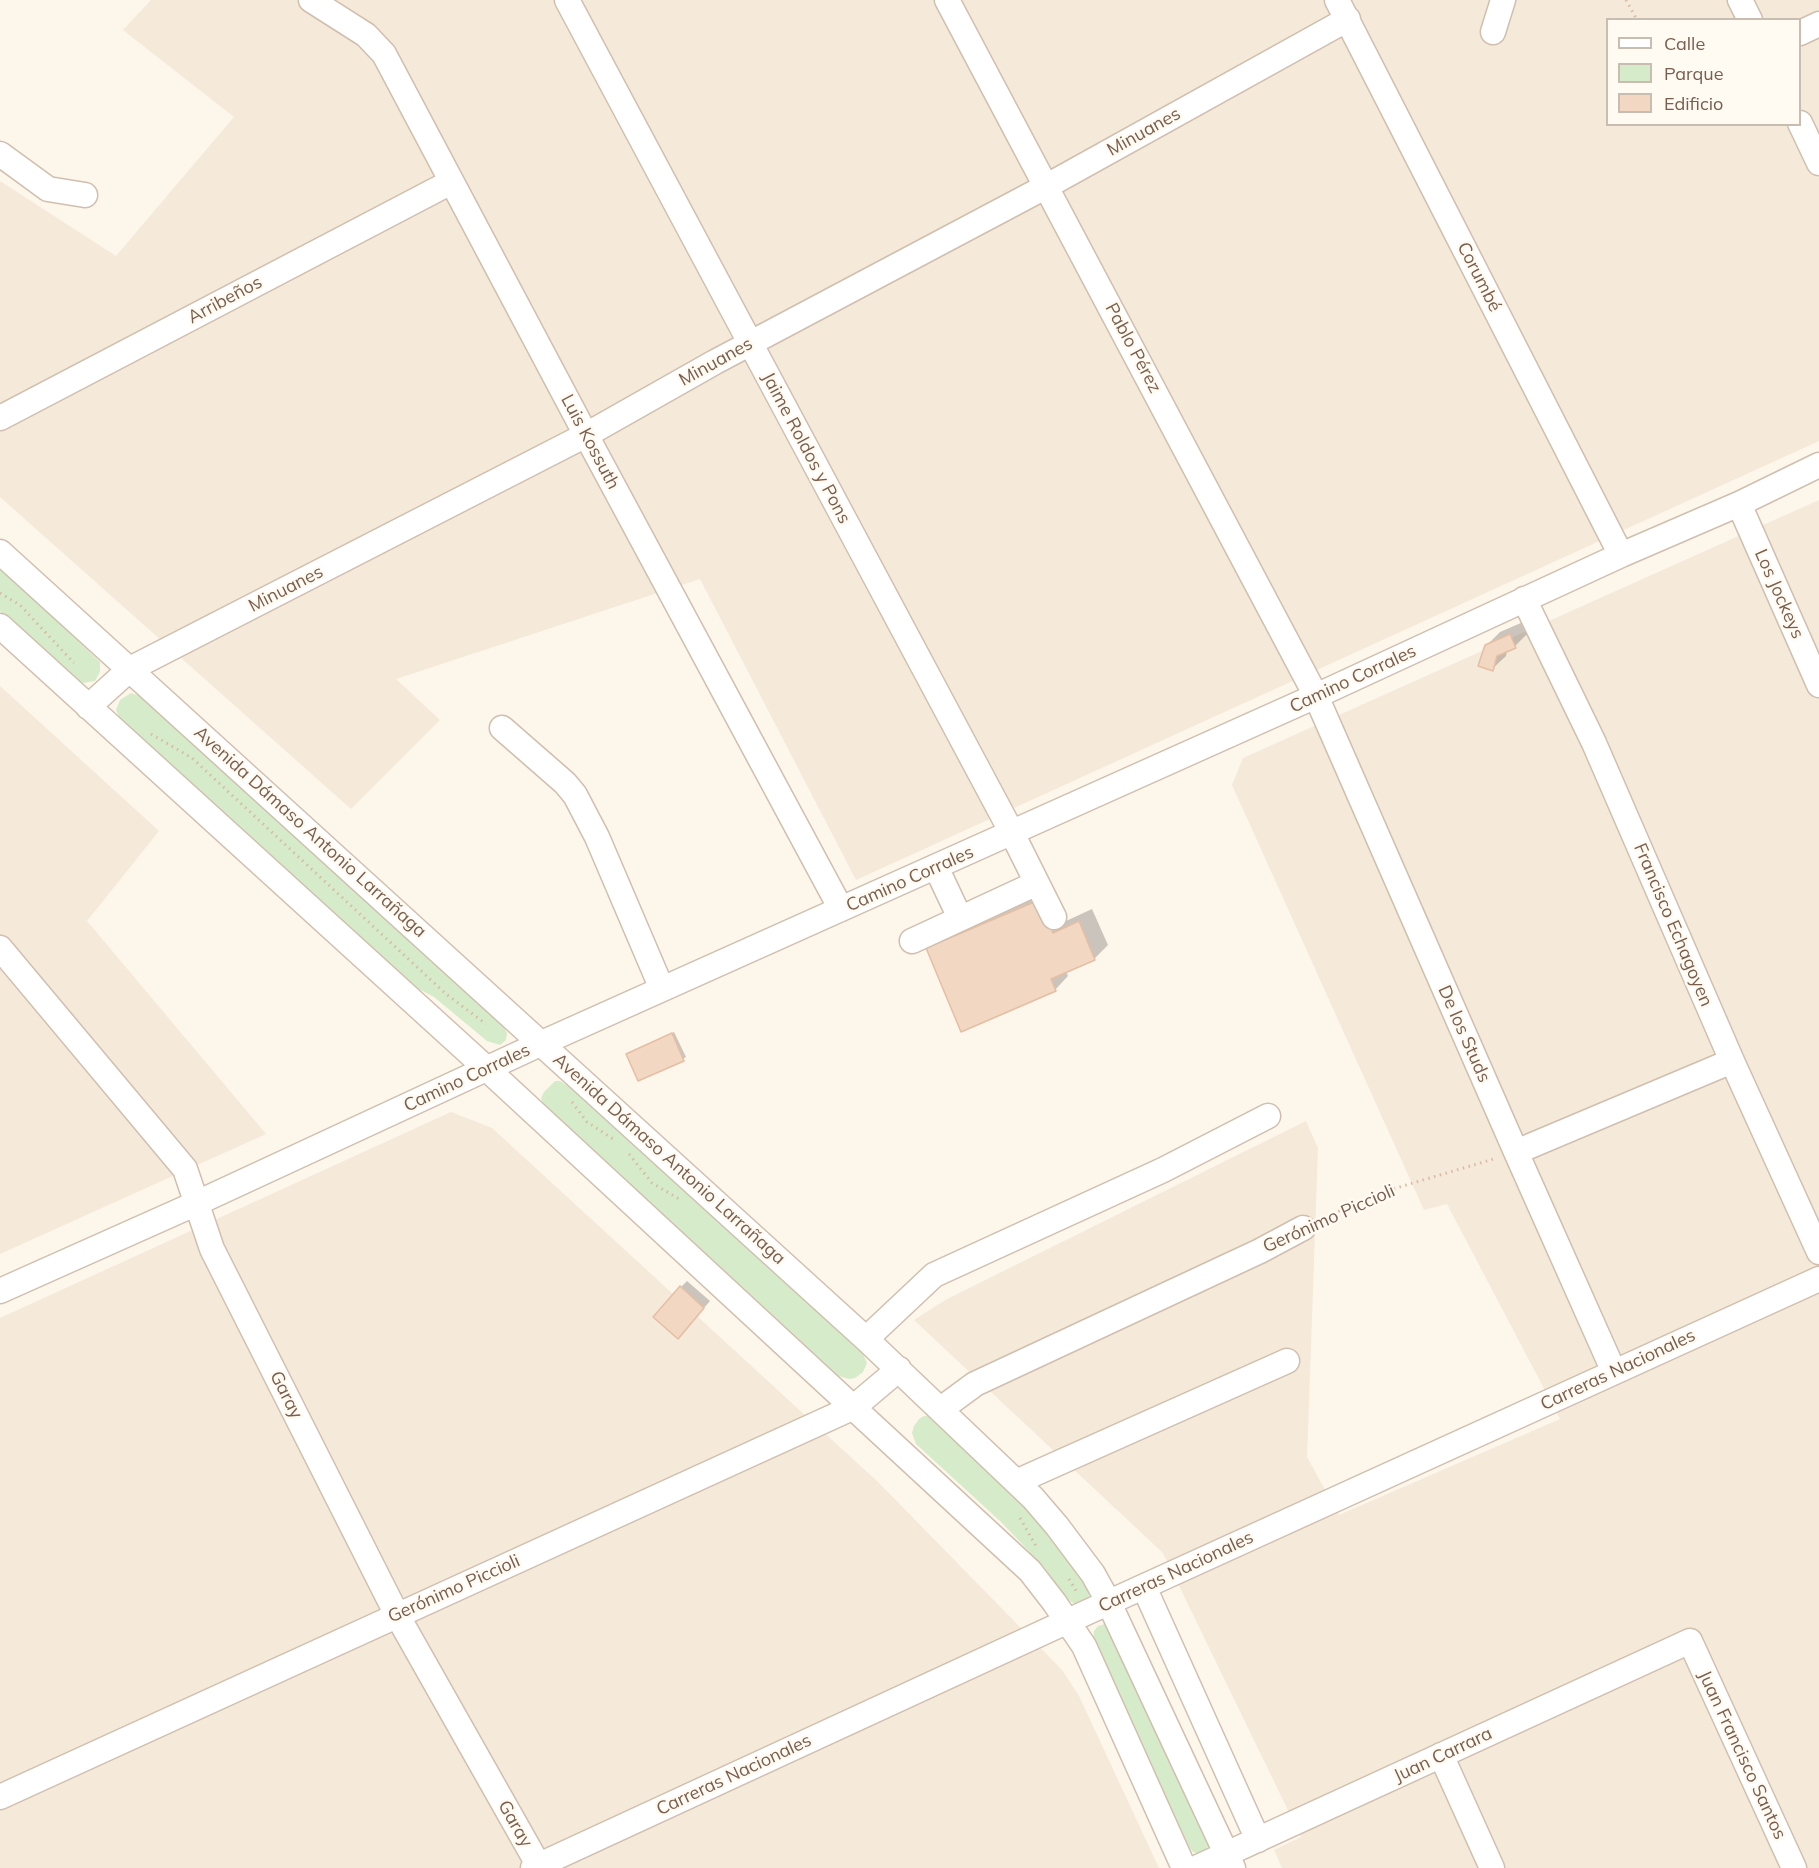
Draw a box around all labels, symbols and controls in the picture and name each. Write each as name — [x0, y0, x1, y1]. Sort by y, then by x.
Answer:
legend — [1606, 18, 1801, 126]
text: Calle — [1664, 32, 1705, 55]
text: Parque — [1664, 62, 1723, 85]
text: Edificio — [1664, 92, 1723, 115]
street label: Minuanes — [1103, 103, 1185, 161]
street label: Corumbé — [1452, 239, 1506, 315]
street label: Arribeños — [184, 271, 266, 329]
street label: Pablo Pérez — [1100, 299, 1166, 397]
street label: Minuanes — [675, 333, 757, 391]
street label: Jaime Roldos y Pons — [757, 369, 855, 527]
street label: Luis Kossuth — [556, 391, 624, 493]
street label: Los Jockeys — [1750, 546, 1808, 642]
street label: Minuanes — [245, 561, 327, 617]
street label: Camino Corrales — [1286, 640, 1420, 718]
street label: Avenida Dámaso Antonio Larrañaga — [189, 722, 431, 942]
street label: Francisco Echagoyen — [1629, 840, 1717, 1010]
street label: Camino Corrales — [843, 841, 977, 917]
street label: De los Studs — [1433, 982, 1495, 1086]
street label: Camino Corrales — [400, 1039, 534, 1117]
street label: Avenida Dámaso Antonio Larrañaga — [548, 1049, 790, 1269]
street label: Gerónimo Piccioli — [1260, 1180, 1398, 1258]
street label: Carreras Nacionales — [1537, 1325, 1699, 1415]
street label: Garay — [265, 1368, 307, 1422]
street label: Carreras Nacionales — [1095, 1527, 1257, 1617]
street label: Gerónimo Piccioli — [385, 1550, 523, 1628]
street label: Juan Francisco Santos — [1693, 1667, 1791, 1843]
street label: Juan Carrara — [1390, 1723, 1496, 1787]
street label: Carreras Nacionales — [653, 1730, 815, 1820]
street label: Garay — [493, 1797, 537, 1851]

